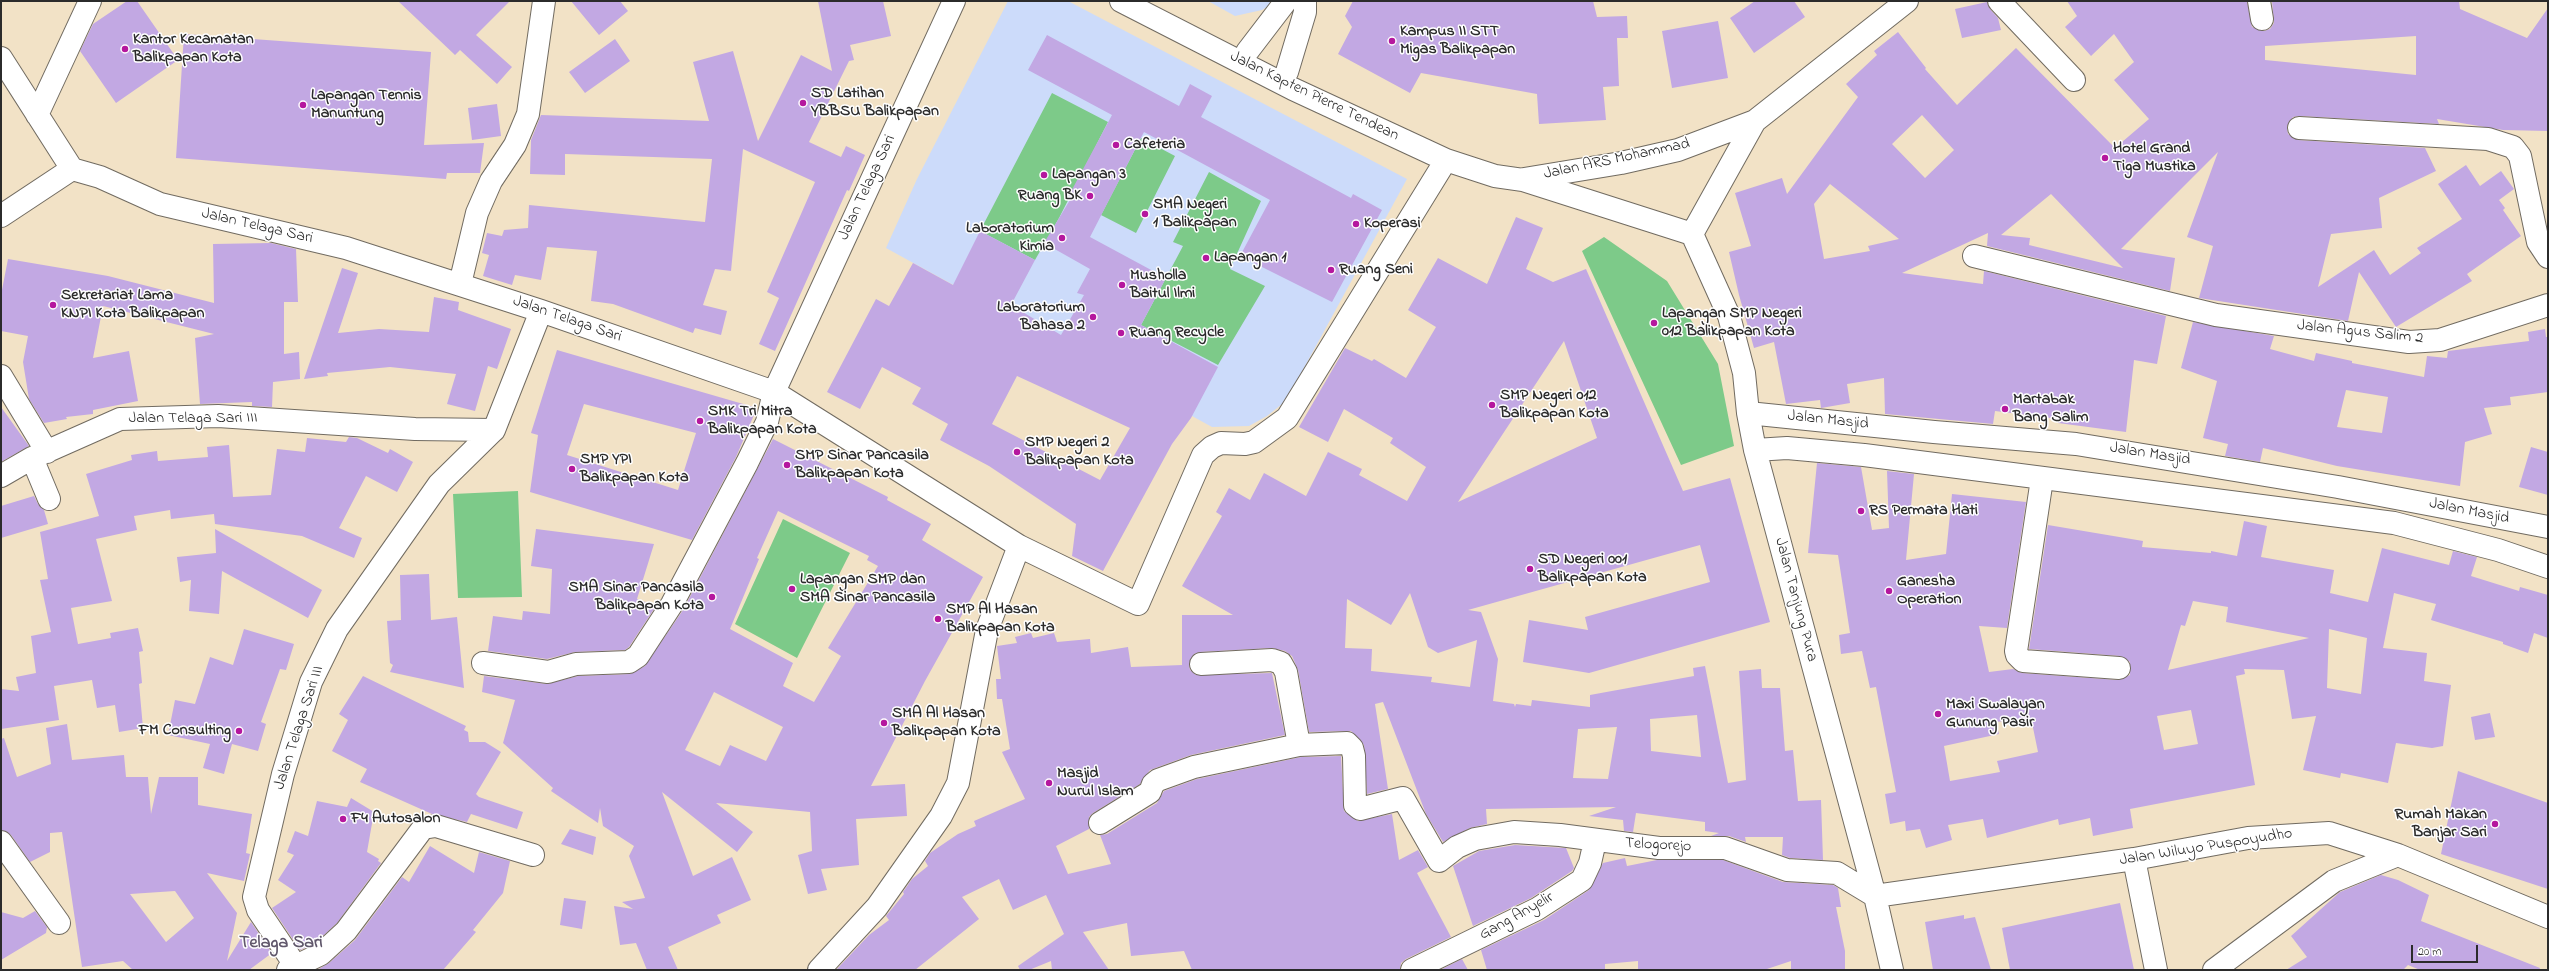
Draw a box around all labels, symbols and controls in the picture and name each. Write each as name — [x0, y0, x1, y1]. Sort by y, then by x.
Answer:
place label: Kampus II STT Migas Balikpapan — [1400, 22, 1515, 60]
place label: Kantor Kecamatan Balikpapan Kota — [133, 30, 254, 68]
marker: Kampus II STT Migas Balikpapan — [1387, 36, 1397, 46]
marker: Kantor Kecamatan Balikpapan Kota — [120, 44, 130, 54]
street label: Jalan Kapten Pierre Tendean — [1226, 48, 1402, 146]
place label: SD Latihan YBBSU Balikpapan — [811, 84, 939, 122]
place label: Lapangan Tennis Manuntung — [311, 86, 422, 124]
marker: SD Latihan YBBSU Balikpapan — [798, 98, 808, 108]
marker: Lapangan Tennis Manuntung — [298, 100, 308, 110]
street label: Jalan Telaga Sari — [835, 132, 901, 244]
place label: Cafeteria — [1124, 135, 1185, 155]
street label: Jalan ARS Mohammad — [1542, 135, 1692, 185]
place label: Hotel Grand Tiga Mustika — [2113, 139, 2196, 177]
marker: Cafeteria — [1111, 140, 1121, 150]
marker: Hotel Grand Tiga Mustika — [2100, 153, 2110, 163]
place label: Lapangan 3 — [1052, 165, 1126, 185]
marker: Lapangan 3 — [1039, 170, 1049, 180]
place label: Ruang BK — [1018, 186, 1082, 206]
marker: Ruang BK — [1085, 191, 1095, 201]
place label: SMA Negeri 1 Balikpapan — [1153, 195, 1237, 233]
street label: Jalan Telaga Sari — [199, 205, 315, 249]
marker: SMA Negeri 1 Balikpapan — [1140, 209, 1150, 219]
place label: Koperasi — [1364, 214, 1421, 234]
place label: Laboratorium Kimia — [966, 219, 1054, 257]
marker: Koperasi — [1351, 219, 1361, 229]
marker: Laboratorium Kimia — [1057, 233, 1067, 243]
place label: Lapangan 1 — [1214, 248, 1287, 268]
marker: Lapangan 1 — [1201, 253, 1211, 263]
place label: Ruang Seni — [1339, 260, 1413, 280]
marker: Ruang Seni — [1326, 265, 1336, 275]
place label: Musholla Baitul Ilmi — [1130, 266, 1195, 304]
marker: Musholla Baitul Ilmi — [1117, 280, 1127, 290]
place label: Sekretariat Lama KNPI Kota Balikpapan — [61, 286, 204, 324]
street label: Jalan Telaga Sari — [510, 292, 624, 348]
place label: Laboratorium Bahasa 2 — [997, 298, 1085, 336]
marker: Sekretariat Lama KNPI Kota Balikpapan — [48, 300, 58, 310]
place label: Lapangan SMP Negeri 012 Balikpapan Kota — [1662, 304, 1802, 342]
marker: Laboratorium Bahasa 2 — [1088, 312, 1098, 322]
street label: Jalan Agus Salim 2 — [2296, 317, 2424, 349]
marker: Lapangan SMP Negeri 012 Balikpapan Kota — [1649, 318, 1659, 328]
place label: Ruang Recycle — [1129, 323, 1224, 343]
marker: Ruang Recycle — [1116, 328, 1126, 338]
place label: SMP Negeri 012 Balikpapan Kota — [1500, 386, 1609, 424]
place label: Martabak Bang Salim — [2013, 390, 2088, 428]
marker: SMP Negeri 012 Balikpapan Kota — [1487, 400, 1497, 410]
place label: SMK Tri Mitra Balikpapan Kota — [708, 402, 817, 440]
marker: Martabak Bang Salim — [2000, 404, 2010, 414]
street label: Jalan Masjid — [1787, 407, 1869, 435]
street label: Jalan Telaga Sari III — [128, 409, 258, 429]
marker: SMK Tri Mitra Balikpapan Kota — [695, 416, 705, 426]
place label: SMP Negeri 2 Balikpapan Kota — [1025, 433, 1134, 471]
street label: Jalan Masjid — [2108, 439, 2192, 471]
place label: SMP Sinar Pancasila Balikpapan Kota — [795, 446, 929, 484]
marker: SMP Negeri 2 Balikpapan Kota — [1012, 447, 1022, 457]
place label: SMP YPI Balikpapan Kota — [580, 450, 689, 488]
marker: SMP Sinar Pancasila Balikpapan Kota — [782, 460, 792, 470]
marker: SMP YPI Balikpapan Kota — [567, 464, 577, 474]
street label: Jalan Masjid — [2427, 495, 2511, 529]
place label: RS Permata Hati — [1869, 501, 1978, 521]
marker: RS Permata Hati — [1856, 506, 1866, 516]
street label: Jalan Tanjung Pura — [1769, 536, 1821, 664]
place label: SD Negeri 001 Balikpapan Kota — [1538, 550, 1647, 588]
marker: SD Negeri 001 Balikpapan Kota — [1525, 564, 1535, 574]
place label: Lapangan SMP dan SMA Sinar Pancasila — [800, 570, 935, 608]
place label: Ganesha Operation — [1897, 572, 1961, 610]
place label: SMA Sinar Pancasila Balikpapan Kota — [569, 578, 704, 616]
marker: Lapangan SMP dan SMA Sinar Pancasila — [787, 584, 797, 594]
marker: Ganesha Operation — [1884, 586, 1894, 596]
marker: SMA Sinar Pancasila Balikpapan Kota — [707, 592, 717, 602]
place label: SMP Al Hasan Balikpapan Kota — [946, 600, 1055, 638]
marker: SMP Al Hasan Balikpapan Kota — [933, 614, 943, 624]
street label: Jalan Telaga Sari III — [271, 664, 329, 792]
place label: Maxi Swalayan Gunung Pasir — [1946, 695, 2045, 733]
place label: SMA Al Hasan Balikpapan Kota — [892, 704, 1001, 742]
marker: Maxi Swalayan Gunung Pasir — [1933, 709, 1943, 719]
marker: SMA Al Hasan Balikpapan Kota — [879, 718, 889, 728]
place label: FM Consulting — [139, 721, 231, 741]
marker: FM Consulting — [234, 726, 244, 736]
place label: Masjid Nurul Islam — [1057, 764, 1133, 802]
marker: Masjid Nurul Islam — [1044, 778, 1054, 788]
place label: Rumah Makan Banjar Sari — [2395, 805, 2487, 843]
place label: F4 Autosalon — [351, 809, 440, 829]
marker: F4 Autosalon — [338, 814, 348, 824]
marker: Rumah Makan Banjar Sari — [2490, 819, 2500, 829]
street label: Jalan Wiluyo Puspoyudho — [2118, 825, 2294, 871]
street label: Telogorejo — [1624, 835, 1692, 857]
street label: Gang Anyelir — [1476, 889, 1558, 945]
district label: Telaga Sari — [239, 933, 323, 955]
scale bar — [2413, 937, 2480, 963]
text: 20 m — [2418, 943, 2441, 961]

